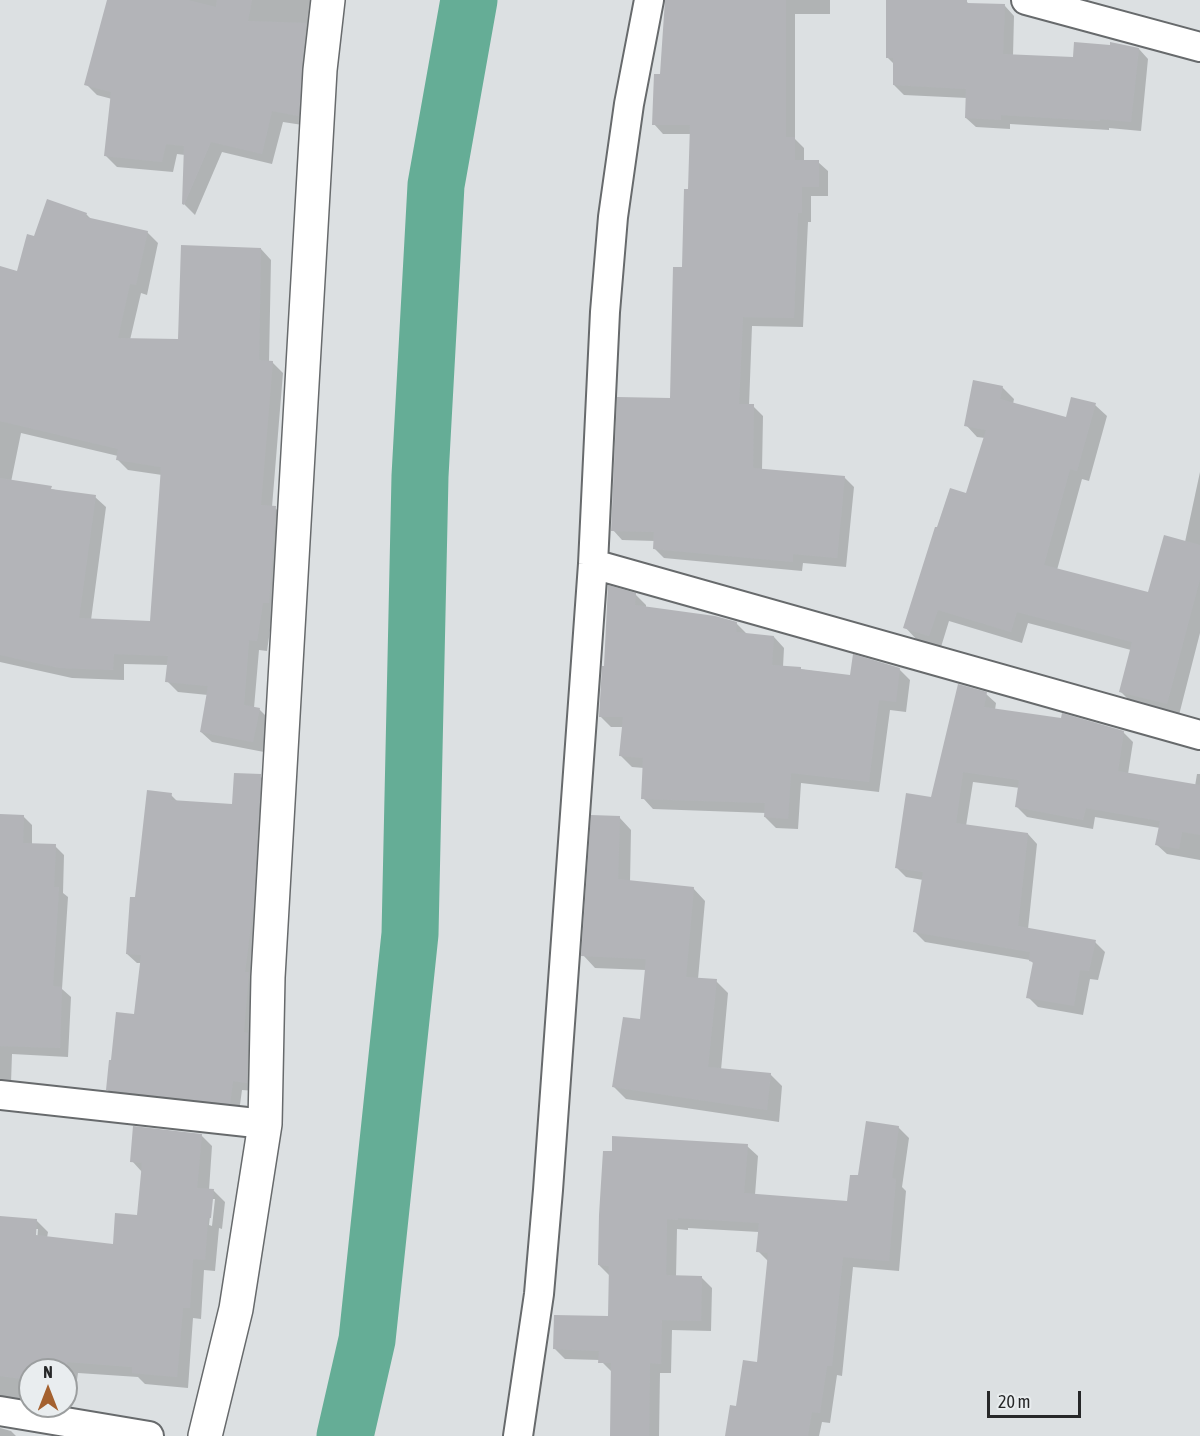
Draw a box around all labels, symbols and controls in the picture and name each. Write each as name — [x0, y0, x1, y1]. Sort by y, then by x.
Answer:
north arrow — [18, 1358, 78, 1418]
text: N — [43, 1363, 53, 1381]
scale bar — [990, 1379, 1084, 1417]
text: 20 m — [998, 1391, 1030, 1412]

